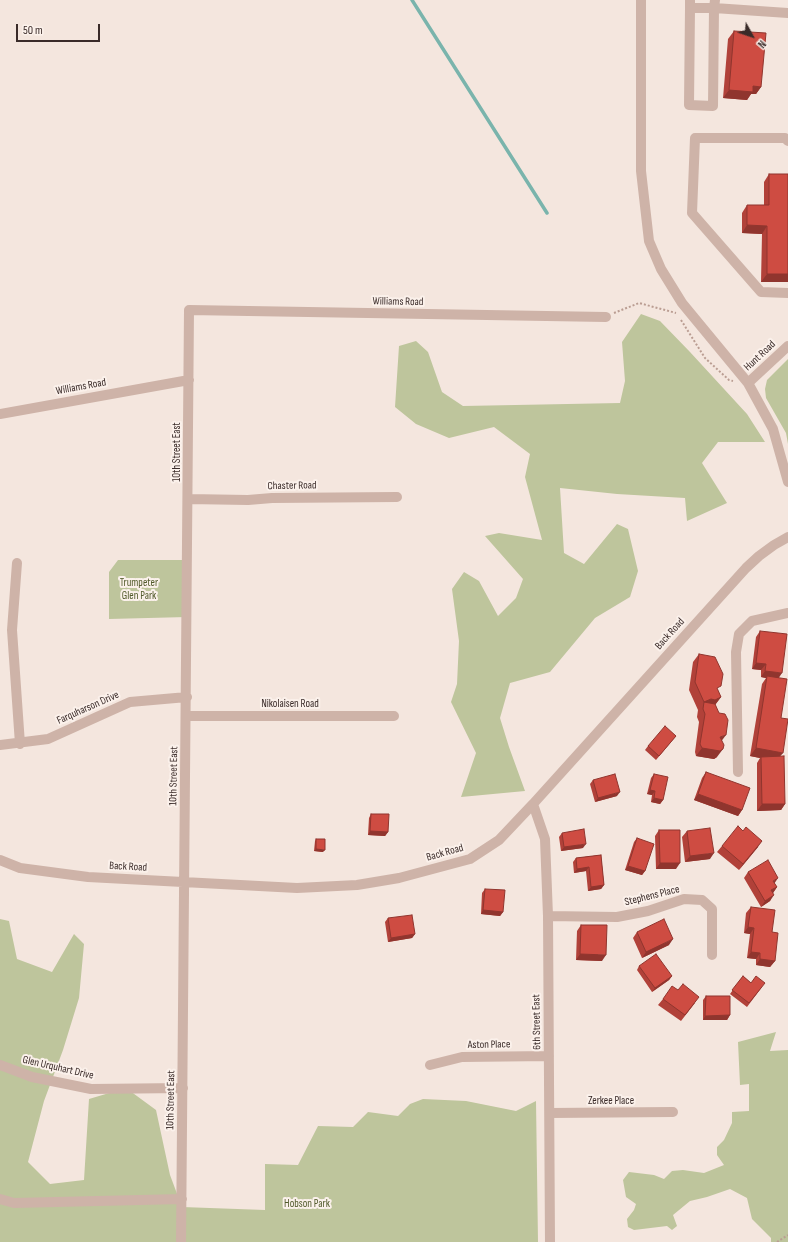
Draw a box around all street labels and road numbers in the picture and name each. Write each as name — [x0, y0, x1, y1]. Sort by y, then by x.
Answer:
street label: Williams Road — [372, 295, 424, 309]
street label: Hunt Road — [741, 338, 779, 374]
street label: Williams Road — [55, 376, 107, 398]
street label: 10th Street East — [170, 422, 184, 482]
street label: Chaster Road — [267, 479, 317, 493]
street label: Back Road — [652, 616, 688, 652]
street label: Farquharson Drive — [55, 688, 121, 728]
street label: Nikolaisen Road — [261, 697, 319, 711]
street label: 10th Street East — [167, 746, 181, 806]
street label: Back Road — [425, 841, 465, 865]
street label: Back Road — [109, 859, 147, 875]
street label: Stephens Place — [623, 883, 681, 909]
street label: 6th Street East — [530, 994, 544, 1050]
street label: Aston Place — [468, 1038, 510, 1052]
street label: Glen Urquhart Drive — [21, 1053, 95, 1083]
street label: 10th Street East — [164, 1070, 178, 1130]
street label: Zerkee Place — [588, 1094, 634, 1108]

